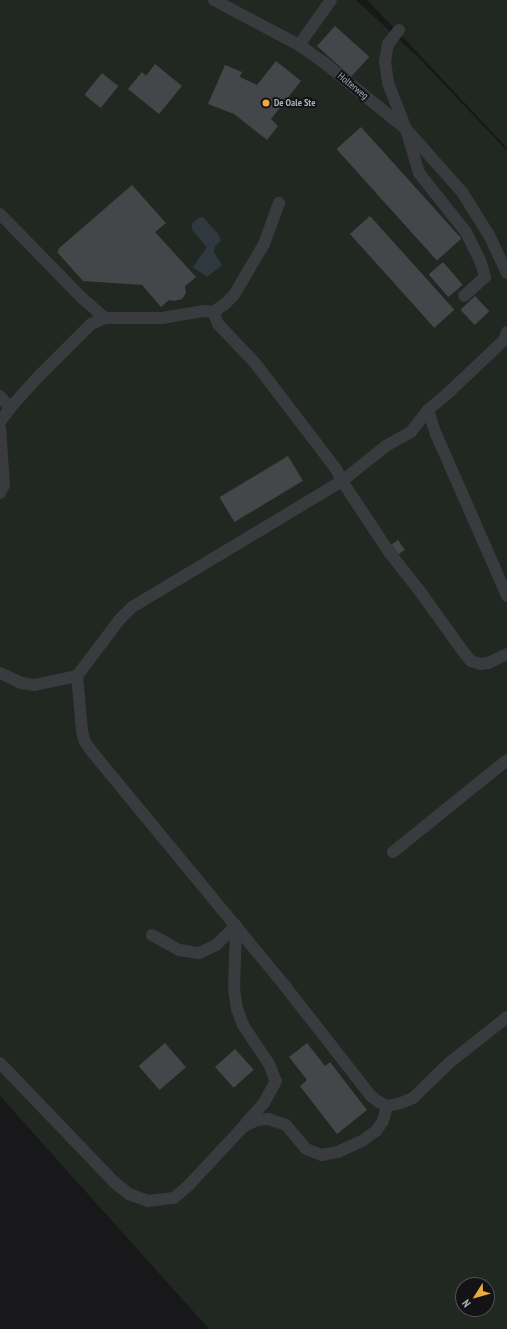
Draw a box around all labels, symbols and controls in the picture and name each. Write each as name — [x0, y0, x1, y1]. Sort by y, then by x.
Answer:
street label: Holterweg — [335, 70, 371, 102]
place label: De Oale Ste — [274, 97, 316, 109]
marker: De Oale Ste — [261, 98, 271, 108]
north arrow — [455, 1277, 495, 1317]
text: N — [459, 1297, 474, 1310]

